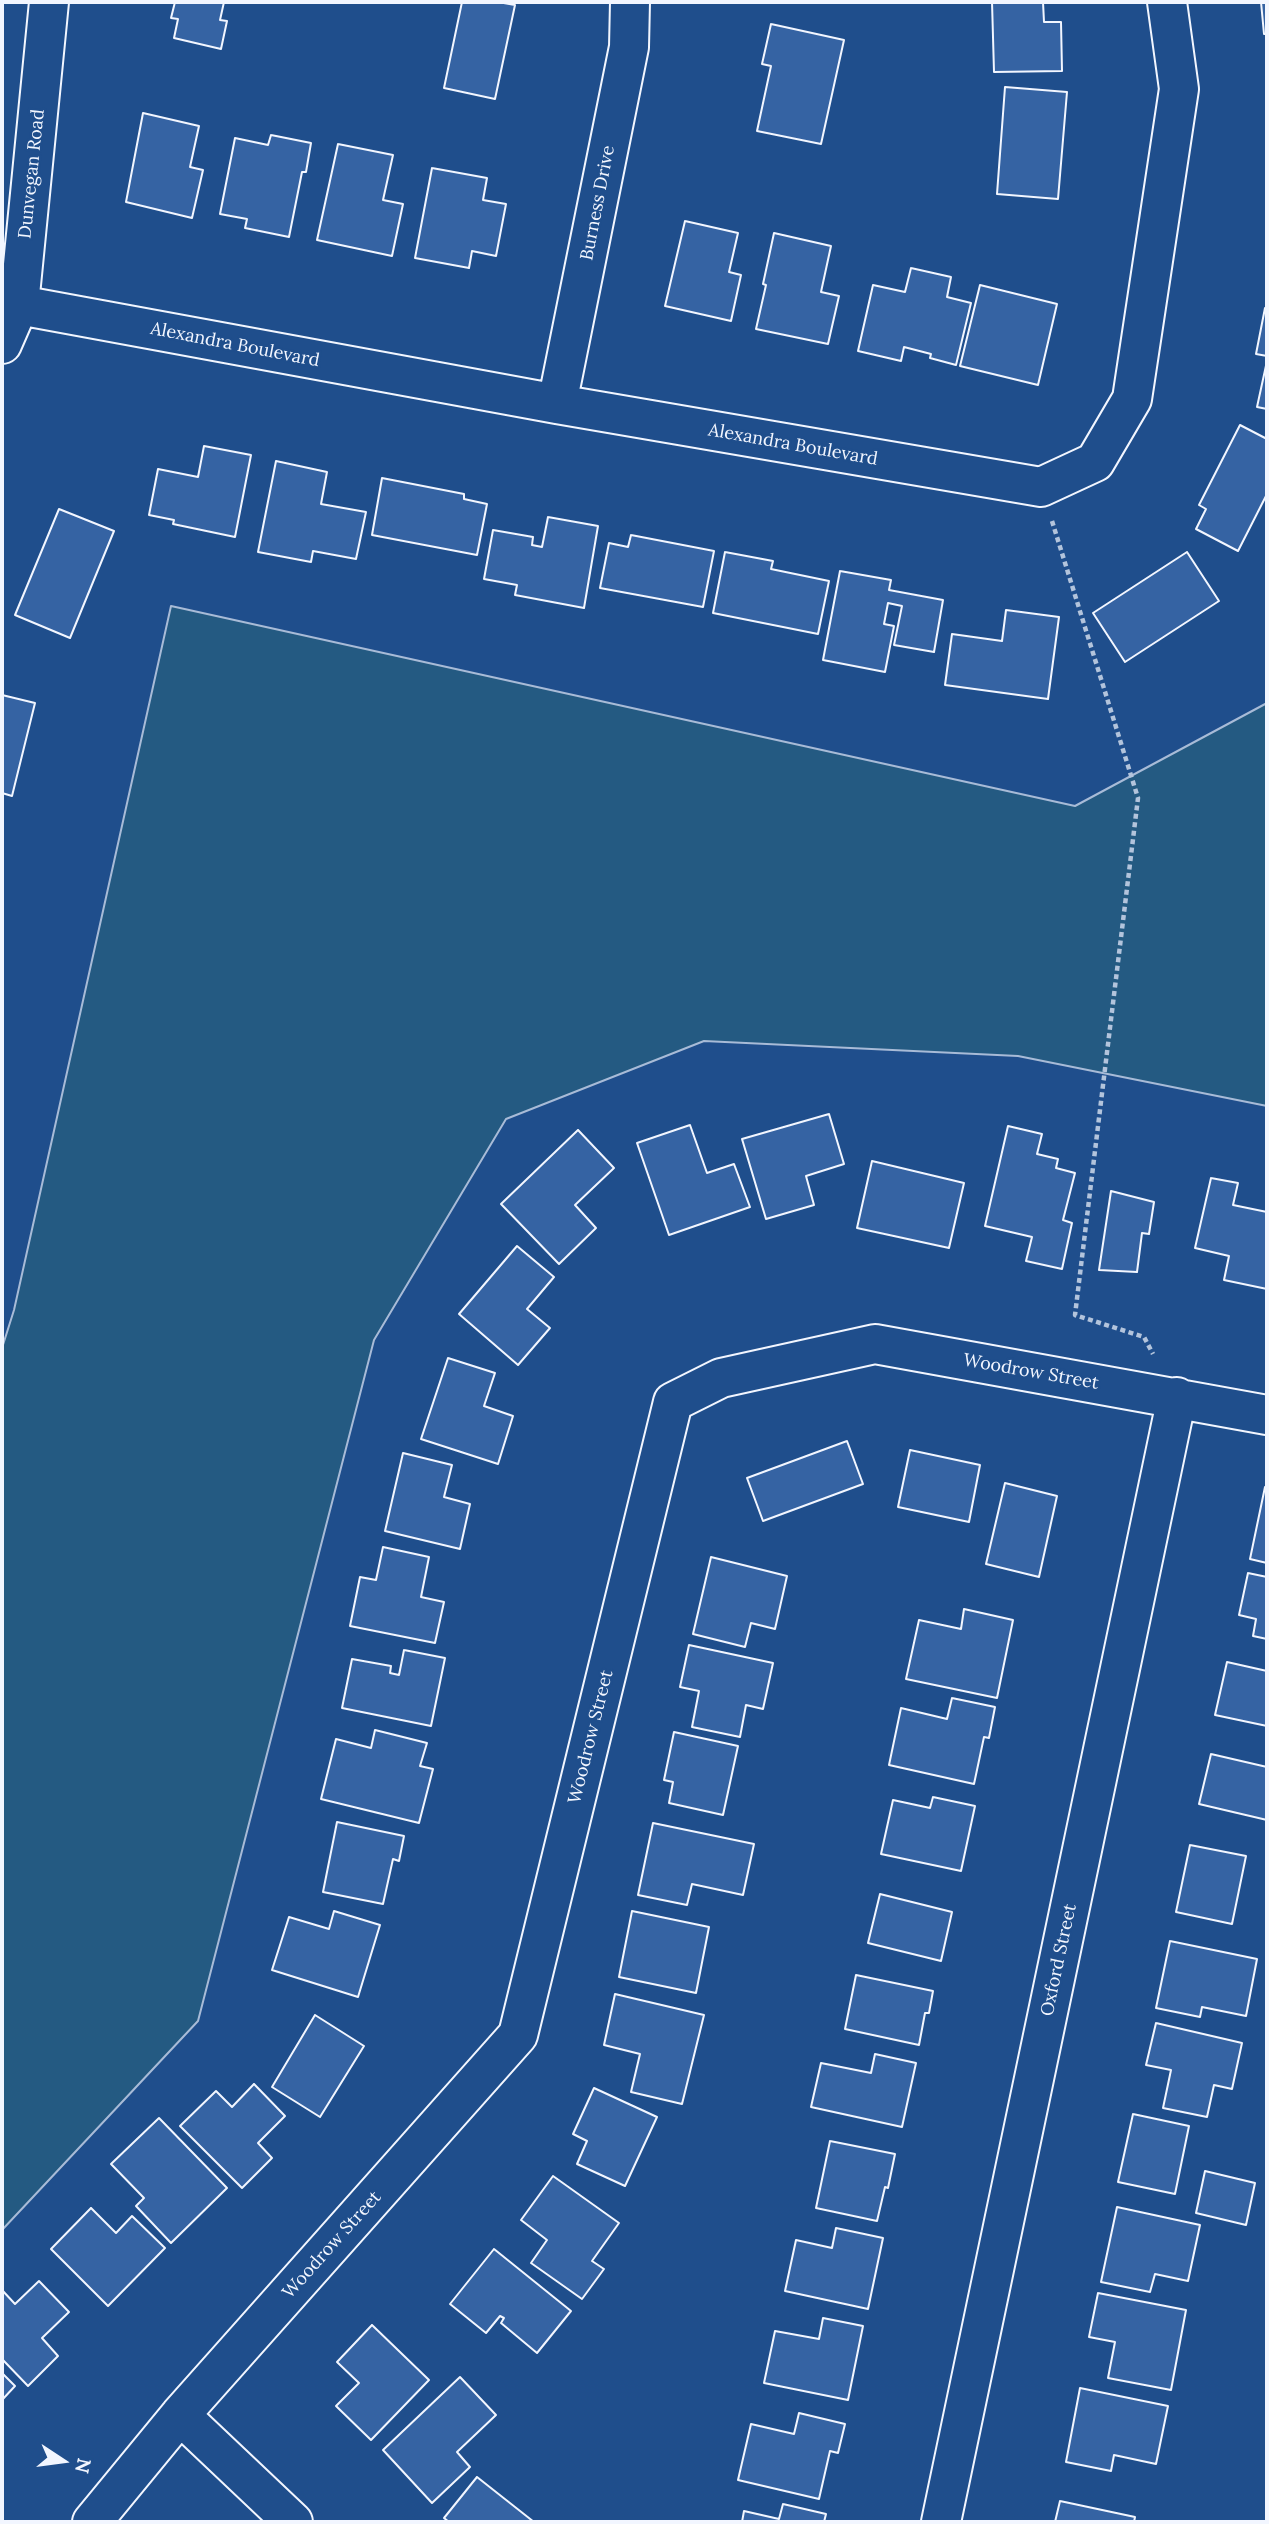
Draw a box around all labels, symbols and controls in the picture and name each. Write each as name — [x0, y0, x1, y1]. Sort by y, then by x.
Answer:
street label: Dunvegan Road — [14, 108, 50, 240]
street label: Burness Drive — [576, 144, 620, 262]
street label: Alexandra Boulevard — [149, 318, 321, 372]
street label: Alexandra Boulevard — [707, 419, 879, 471]
street label: Woodrow Street — [962, 1349, 1100, 1395]
street label: Woodrow Street — [564, 1668, 618, 1806]
street label: Oxford Street — [1037, 1902, 1081, 2018]
street label: Woodrow Street — [278, 2187, 386, 2303]
north arrow — [28, 2426, 98, 2496]
text: N — [70, 2456, 97, 2476]

